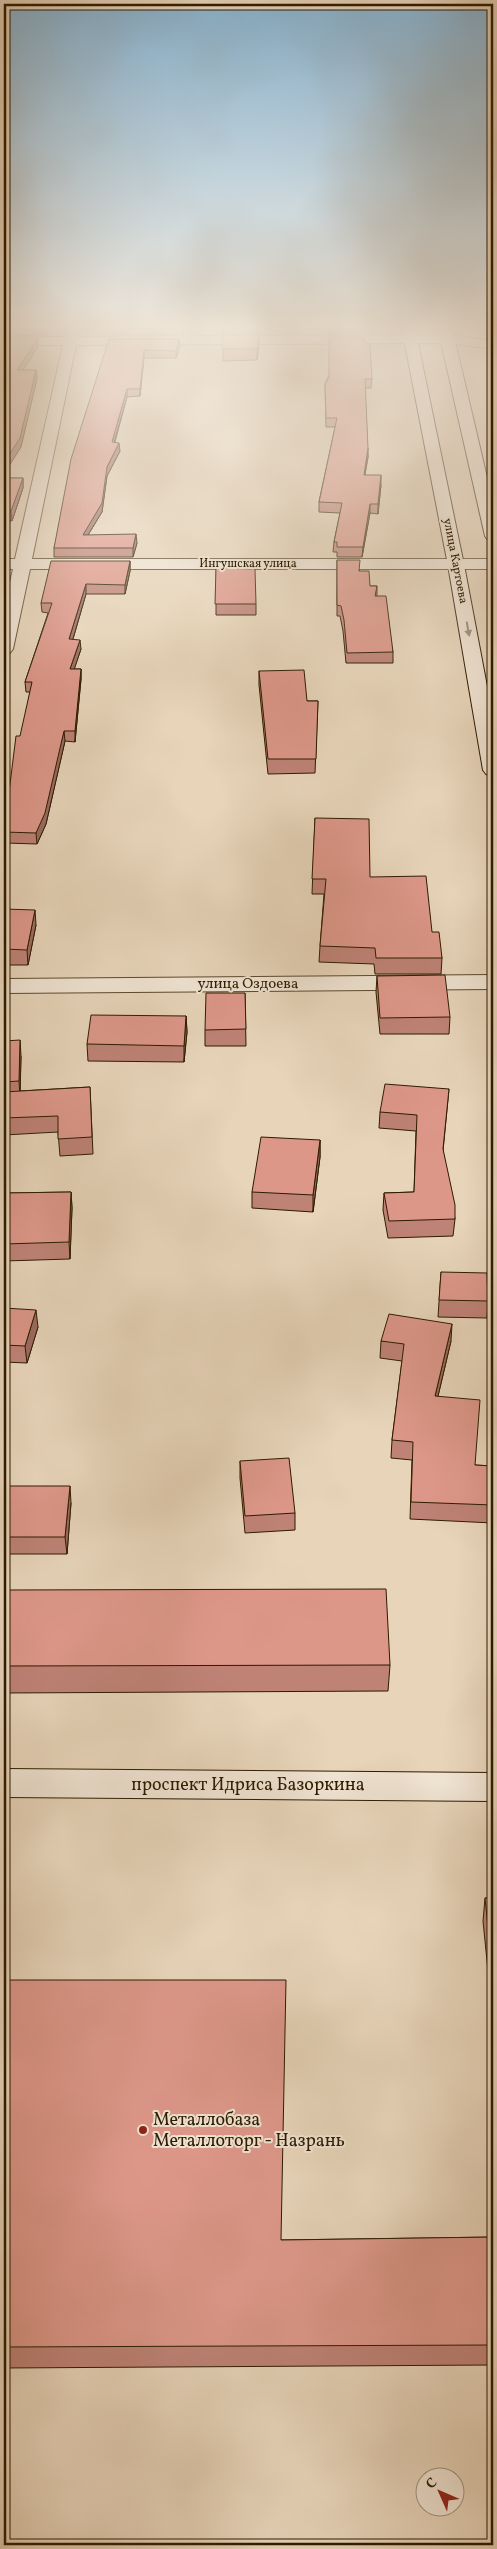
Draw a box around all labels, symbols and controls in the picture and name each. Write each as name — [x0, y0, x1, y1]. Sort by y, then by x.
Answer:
street label: улица Картоева — [439, 517, 471, 605]
street label: Ингушская улица — [199, 556, 297, 572]
one-way arrow — [464, 621, 472, 637]
street label: улица Оздоева — [198, 974, 298, 995]
street label: проспект Идриса Базоркина — [131, 1773, 365, 1798]
place label: Металлобаза Металлоторг - Назрань — [153, 2108, 345, 2154]
marker: Металлобаза Металлоторг - Назрань — [137, 2124, 149, 2136]
north arrow — [414, 2466, 464, 2516]
text: С — [422, 2474, 442, 2494]

